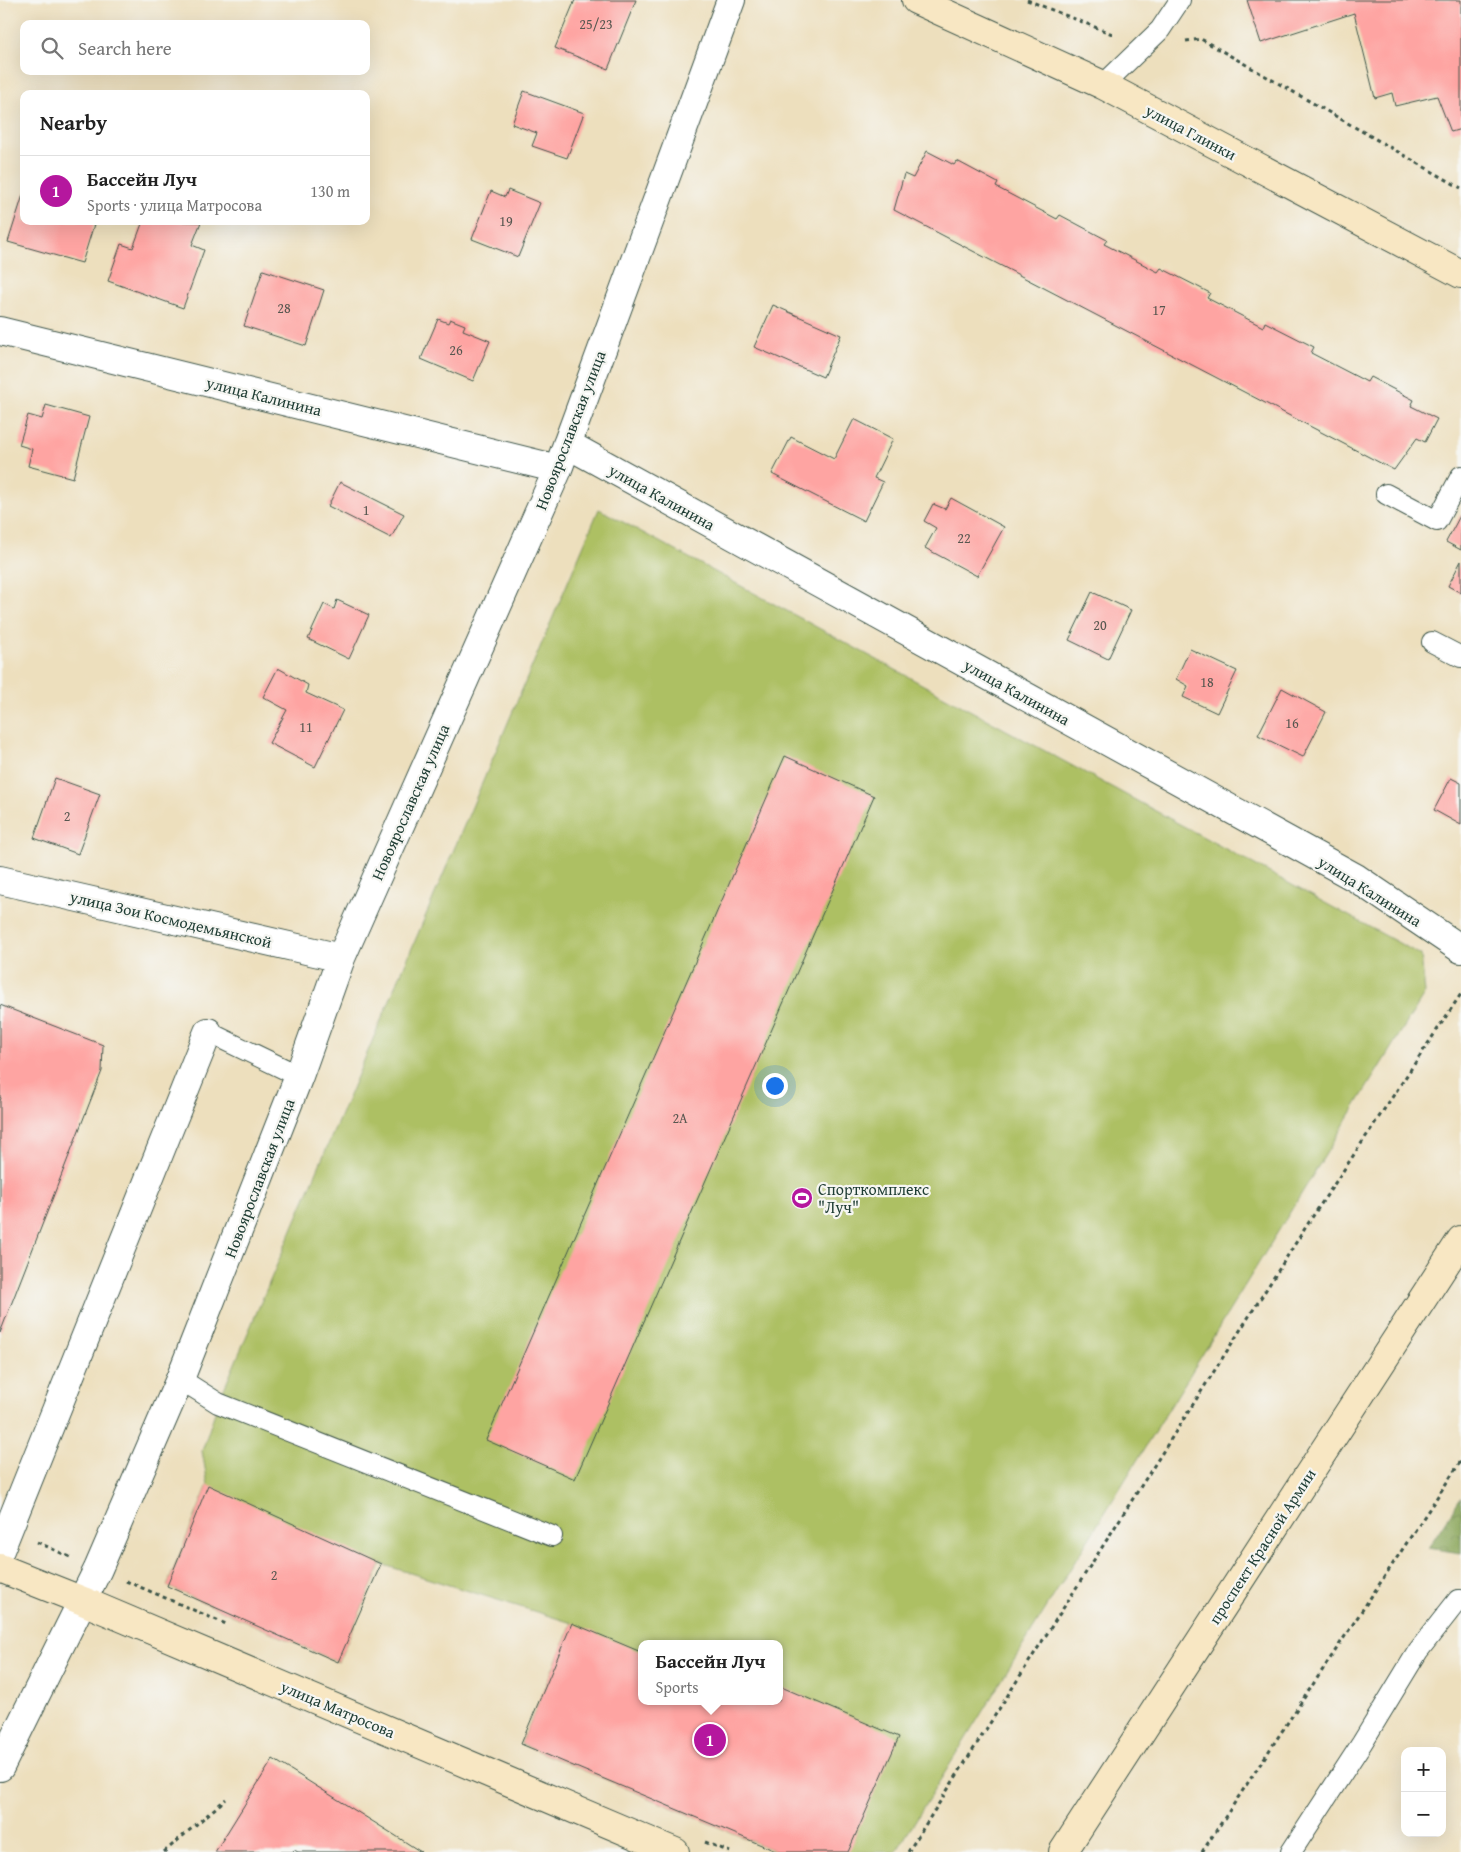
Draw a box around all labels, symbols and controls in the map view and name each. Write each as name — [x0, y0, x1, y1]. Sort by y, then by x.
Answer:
house number: 25/23 — [579, 14, 613, 34]
search box — [20, 20, 370, 75]
icon: search — [38, 34, 66, 62]
text: Search here — [78, 34, 172, 62]
street label: улица Глинки — [1140, 97, 1241, 166]
text: Nearby — [40, 107, 107, 138]
text: Бассейн Луч — [87, 165, 197, 193]
text: 1 — [52, 179, 60, 203]
text: 130 m — [310, 179, 350, 203]
text: Sports · улица Матросова — [87, 193, 262, 217]
house number: 19 — [499, 211, 513, 231]
house number: 28 — [277, 298, 291, 318]
house number: 17 — [1152, 300, 1166, 320]
house number: 26 — [449, 340, 463, 360]
street label: Новоярославская улица — [529, 347, 612, 513]
street label: улица Калинина — [203, 370, 325, 422]
street label: улица Калинина — [604, 457, 720, 536]
house number: 1 — [363, 500, 369, 520]
house number: 22 — [957, 528, 971, 548]
house number: 20 — [1093, 615, 1107, 635]
street label: улица Калинина — [959, 652, 1075, 731]
house number: 18 — [1200, 672, 1214, 692]
house number: 16 — [1285, 713, 1299, 733]
house number: 11 — [299, 717, 313, 737]
street label: Новоярославская улица — [365, 720, 455, 884]
house number: 2 — [64, 806, 70, 826]
street label: улица Калинина — [1313, 849, 1427, 933]
street label: улица Зои Космодемьянской — [67, 884, 275, 954]
your location — [762, 1073, 788, 1099]
street label: Новоярославская улица — [218, 1095, 301, 1261]
house number: 2А — [672, 1108, 688, 1128]
place label: Спорткомплекс "Луч" — [818, 1177, 929, 1219]
sports icon: Спорткомплекс "Луч" — [790, 1186, 814, 1210]
street label: проспект Красной Армии — [1203, 1463, 1322, 1629]
house number: 2 — [271, 1565, 277, 1585]
popup — [638, 1640, 783, 1705]
text: Бассейн Луч — [655, 1647, 766, 1675]
street label: улица Матросова — [276, 1674, 399, 1744]
text: Sports — [655, 1675, 699, 1699]
pin: 1 — [694, 1721, 726, 1759]
map controls — [1401, 1747, 1446, 1837]
button: + — [1401, 1747, 1446, 1792]
button: − — [1401, 1792, 1446, 1837]

